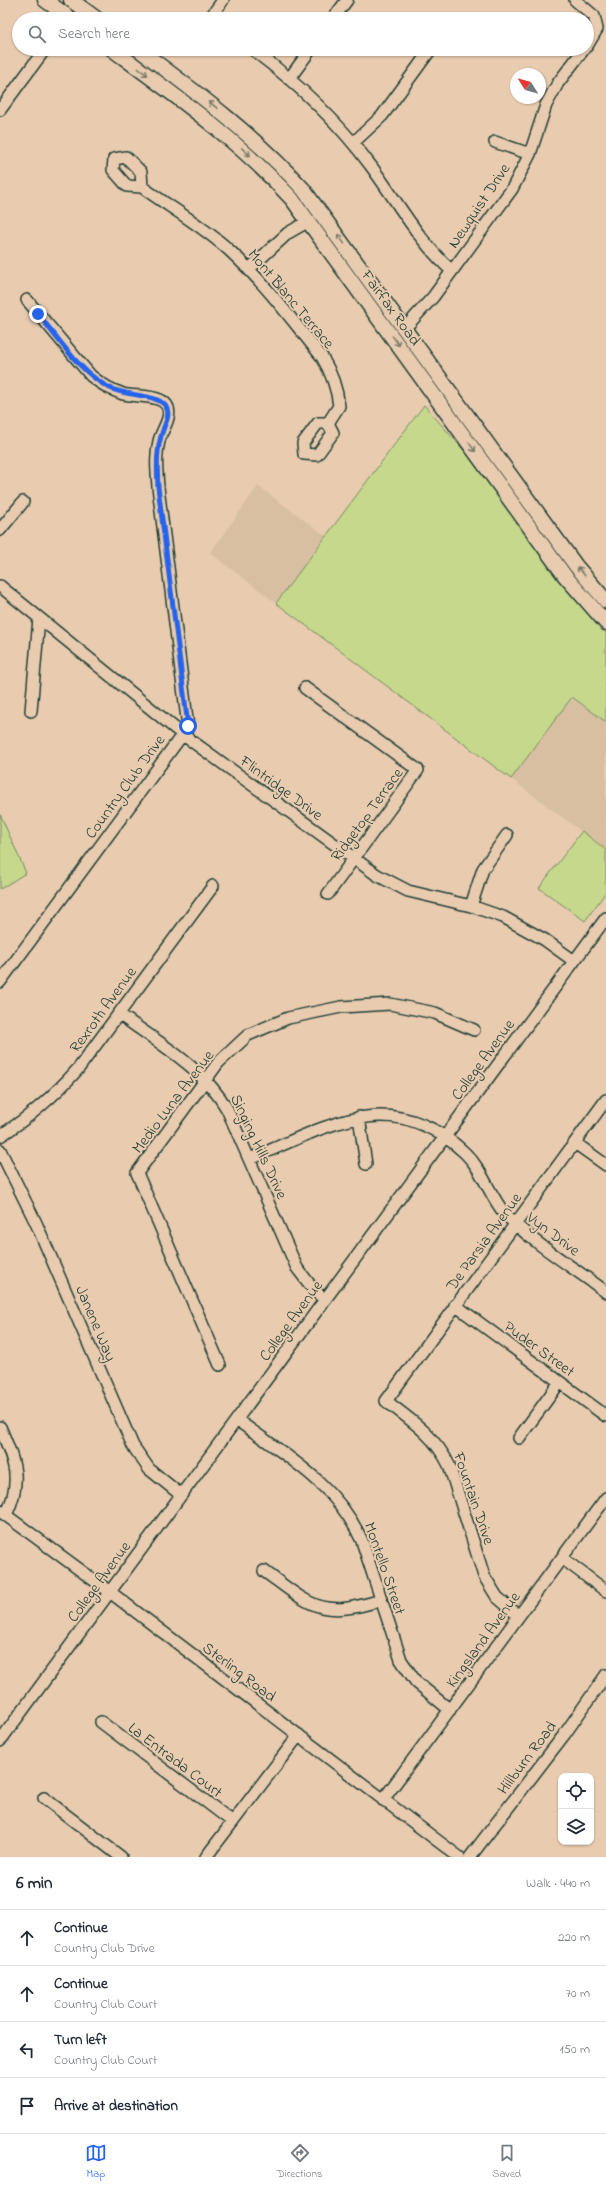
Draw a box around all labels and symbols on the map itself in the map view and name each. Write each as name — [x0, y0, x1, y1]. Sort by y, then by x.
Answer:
one-way arrow — [138, 68, 149, 76]
north arrow — [510, 68, 546, 104]
one-way arrow — [208, 101, 219, 109]
one-way arrow — [241, 147, 251, 156]
street label: Newquist Drive — [442, 158, 517, 253]
one-way arrow — [337, 233, 345, 244]
street label: Mont Blanc Terrace — [241, 244, 340, 355]
street label: Fairfax Road — [354, 264, 426, 351]
route end — [29, 305, 47, 323]
one-way arrow — [392, 335, 400, 346]
one-way arrow — [468, 441, 476, 452]
one-way arrow — [576, 566, 585, 577]
route start — [179, 717, 197, 735]
street label: Country Club Drive — [80, 729, 172, 844]
street label: Flintridge Drive — [233, 750, 328, 828]
street label: Ridgetop Terrace — [325, 763, 410, 867]
street label: Rexroth Avenue — [64, 961, 144, 1058]
street label: College Avenue — [446, 1014, 522, 1106]
street label: Medio Luna Avenue — [127, 1045, 221, 1159]
street label: Singing Hills Drive — [223, 1090, 293, 1204]
street label: De Parsia Avenue — [440, 1187, 529, 1297]
street label: Vyn Drive — [520, 1206, 585, 1263]
street label: College Avenue — [254, 1275, 330, 1367]
street label: Janene Way — [68, 1282, 122, 1366]
street label: Puder Street — [498, 1316, 580, 1384]
street label: Fountain Drive — [446, 1448, 500, 1549]
street label: Montello Street — [357, 1519, 411, 1619]
street label: College Avenue — [62, 1536, 138, 1628]
street label: Kingsland Avenue — [440, 1586, 527, 1693]
street label: Sterling Road — [197, 1637, 281, 1708]
street label: Hillburn Road — [492, 1716, 563, 1800]
street label: La Entrada Court — [122, 1717, 228, 1805]

